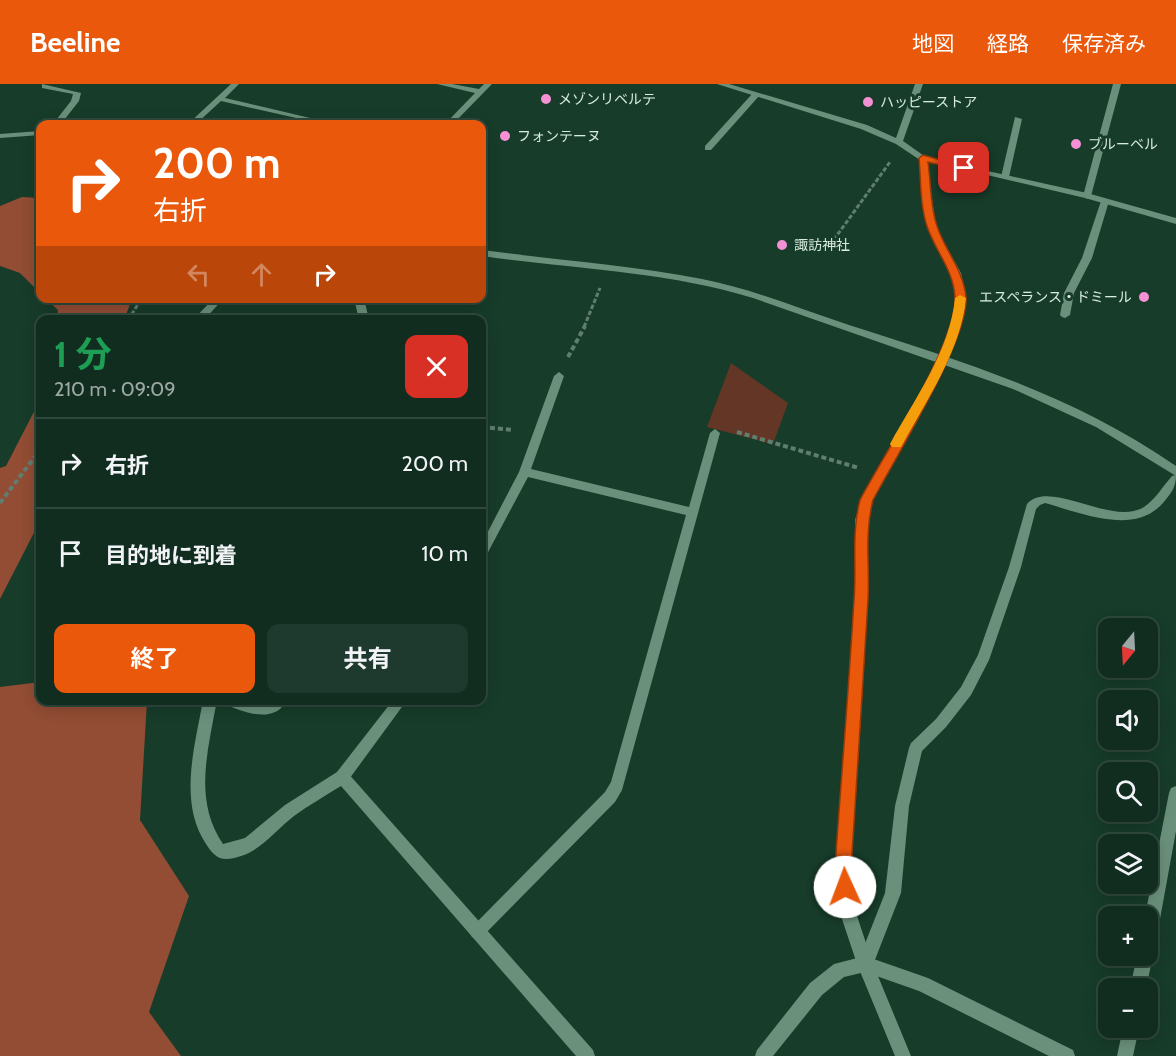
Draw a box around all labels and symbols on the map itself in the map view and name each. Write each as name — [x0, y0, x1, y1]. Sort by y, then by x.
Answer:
place label: メゾンリベルテ — [558, 90, 656, 108]
marker: メゾンリベルテ — [539, 92, 553, 106]
place label: ハッピーストア — [880, 93, 977, 111]
marker: ハッピーストア — [861, 95, 875, 109]
place label: フォンテーヌ — [517, 127, 601, 145]
marker: フォンテーヌ — [498, 129, 512, 143]
place label: ブルーベル — [1088, 135, 1158, 153]
marker: ブルーベル — [1069, 137, 1083, 151]
pin — [938, 142, 989, 193]
place label: 諏訪神社 — [794, 236, 850, 254]
marker: 諏訪神社 — [775, 238, 789, 252]
place label: エスペランス・ドミール — [979, 288, 1132, 306]
marker: エスペランス・ドミール — [1137, 290, 1151, 304]
north arrow — [1098, 618, 1158, 678]
position arrow — [813, 855, 877, 919]

